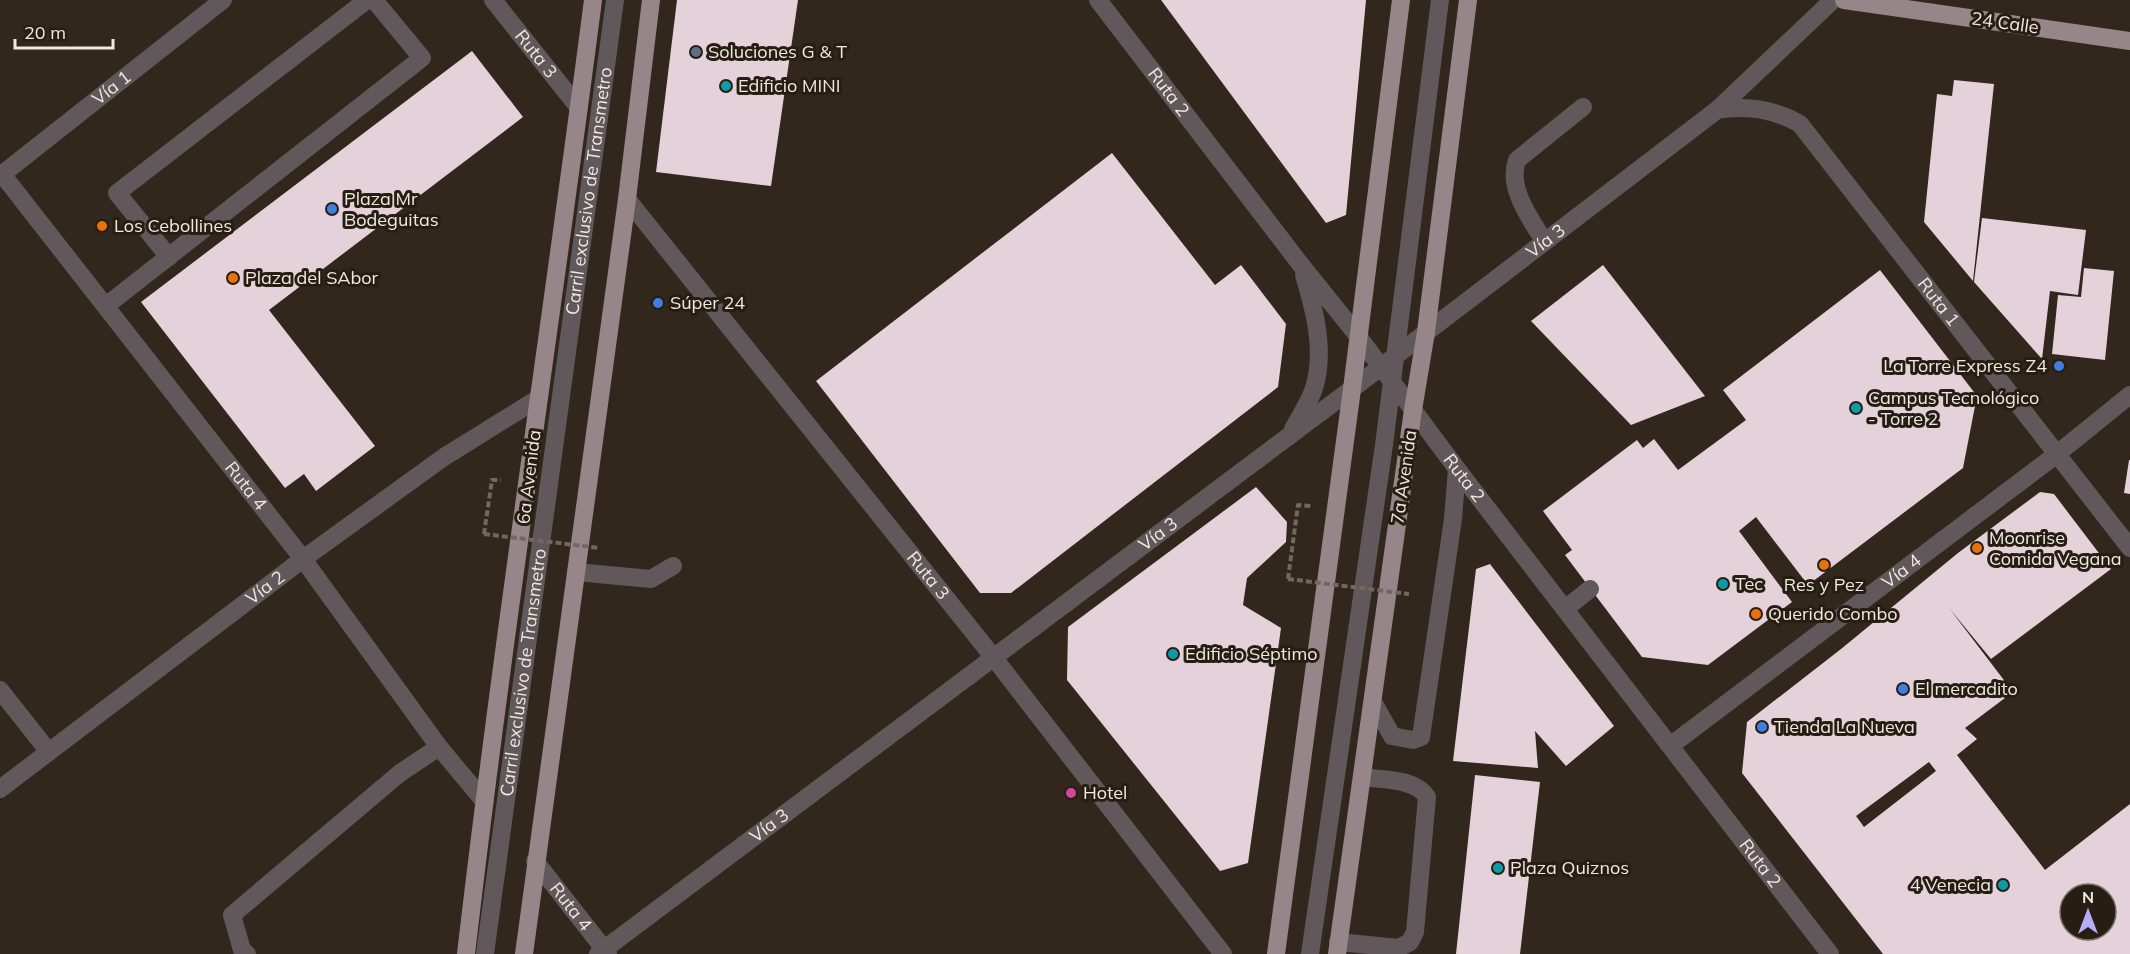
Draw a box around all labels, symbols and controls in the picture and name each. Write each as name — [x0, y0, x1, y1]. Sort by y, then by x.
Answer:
street label: 24 Calle — [1970, 6, 2040, 39]
scale bar — [15, 12, 112, 50]
text: 20 m — [24, 21, 66, 44]
street label: Ruta 3 — [510, 25, 563, 83]
place label: Soluciones G & T — [708, 40, 847, 63]
marker: Soluciones G & T — [689, 45, 703, 59]
street label: Ruta 2 — [1143, 63, 1195, 121]
street label: Vía 1 — [87, 65, 135, 110]
street label: Carril exclusivo de Transmetro — [560, 66, 617, 316]
place label: Edificio MINI — [738, 74, 840, 97]
marker: Edificio MINI — [719, 79, 733, 93]
place label: Plaza Mr Bodeguitas — [344, 187, 439, 231]
marker: Plaza Mr Bodeguitas — [325, 202, 339, 216]
place label: Los Cebollines — [114, 214, 232, 237]
street label: Vía 3 — [1521, 218, 1570, 263]
marker: Los Cebollines — [95, 219, 109, 233]
place label: Plaza del SAbor — [245, 266, 379, 289]
marker: Plaza del SAbor — [226, 271, 240, 285]
street label: Ruta 1 — [1913, 273, 1965, 331]
place label: Súper 24 — [670, 291, 745, 314]
marker: Súper 24 — [651, 296, 665, 310]
place label: La Torre Express Z4 — [1883, 354, 2047, 377]
marker: La Torre Express Z4 — [2052, 359, 2066, 373]
place label: Campus Tecnológico - Torre 2 — [1868, 386, 2039, 430]
marker: Campus Tecnológico - Torre 2 — [1849, 401, 1863, 415]
street label: 7a Avenida — [1386, 428, 1421, 525]
street label: 6a Avenida — [511, 429, 546, 525]
street label: Ruta 2 — [1438, 449, 1490, 507]
street label: Ruta 4 — [220, 457, 273, 515]
street label: Vía 3 — [1134, 512, 1182, 556]
place label: Moonrise Comida Vegana — [1989, 526, 2122, 570]
marker: Moonrise Comida Vegana — [1970, 541, 1984, 555]
street label: Ruta 3 — [902, 546, 955, 604]
street label: Carril exclusivo de Transmetro — [495, 547, 551, 798]
street label: Vía 4 — [1877, 549, 1926, 593]
marker: Res y Pez — [1817, 558, 1831, 572]
street label: Vía 2 — [241, 565, 289, 609]
place label: Tec — [1735, 572, 1763, 595]
place label: Res y Pez — [1784, 573, 1864, 596]
marker: Tec — [1716, 577, 1730, 591]
place label: Querido Combo — [1768, 602, 1898, 625]
marker: Querido Combo — [1749, 607, 1763, 621]
place label: Edificio Séptimo — [1185, 642, 1317, 665]
marker: Edificio Séptimo — [1166, 647, 1180, 661]
place label: El mercadito — [1915, 677, 2018, 700]
marker: El mercadito — [1896, 682, 1910, 696]
place label: Tienda La Nueva — [1774, 715, 1915, 738]
marker: Tienda La Nueva — [1755, 720, 1769, 734]
place label: Hotel — [1083, 781, 1127, 804]
marker: Hotel — [1064, 786, 1078, 800]
street label: Vía 3 — [745, 803, 793, 847]
street label: Ruta 2 — [1735, 834, 1787, 892]
place label: Plaza Quiznos — [1510, 856, 1629, 879]
marker: Plaza Quiznos — [1491, 861, 1505, 875]
place label: 4 Venecia — [1910, 873, 1991, 896]
street label: Ruta 4 — [545, 877, 598, 935]
marker: 4 Venecia — [1996, 878, 2010, 892]
north arrow — [2058, 882, 2118, 942]
text: N — [2082, 887, 2094, 907]

